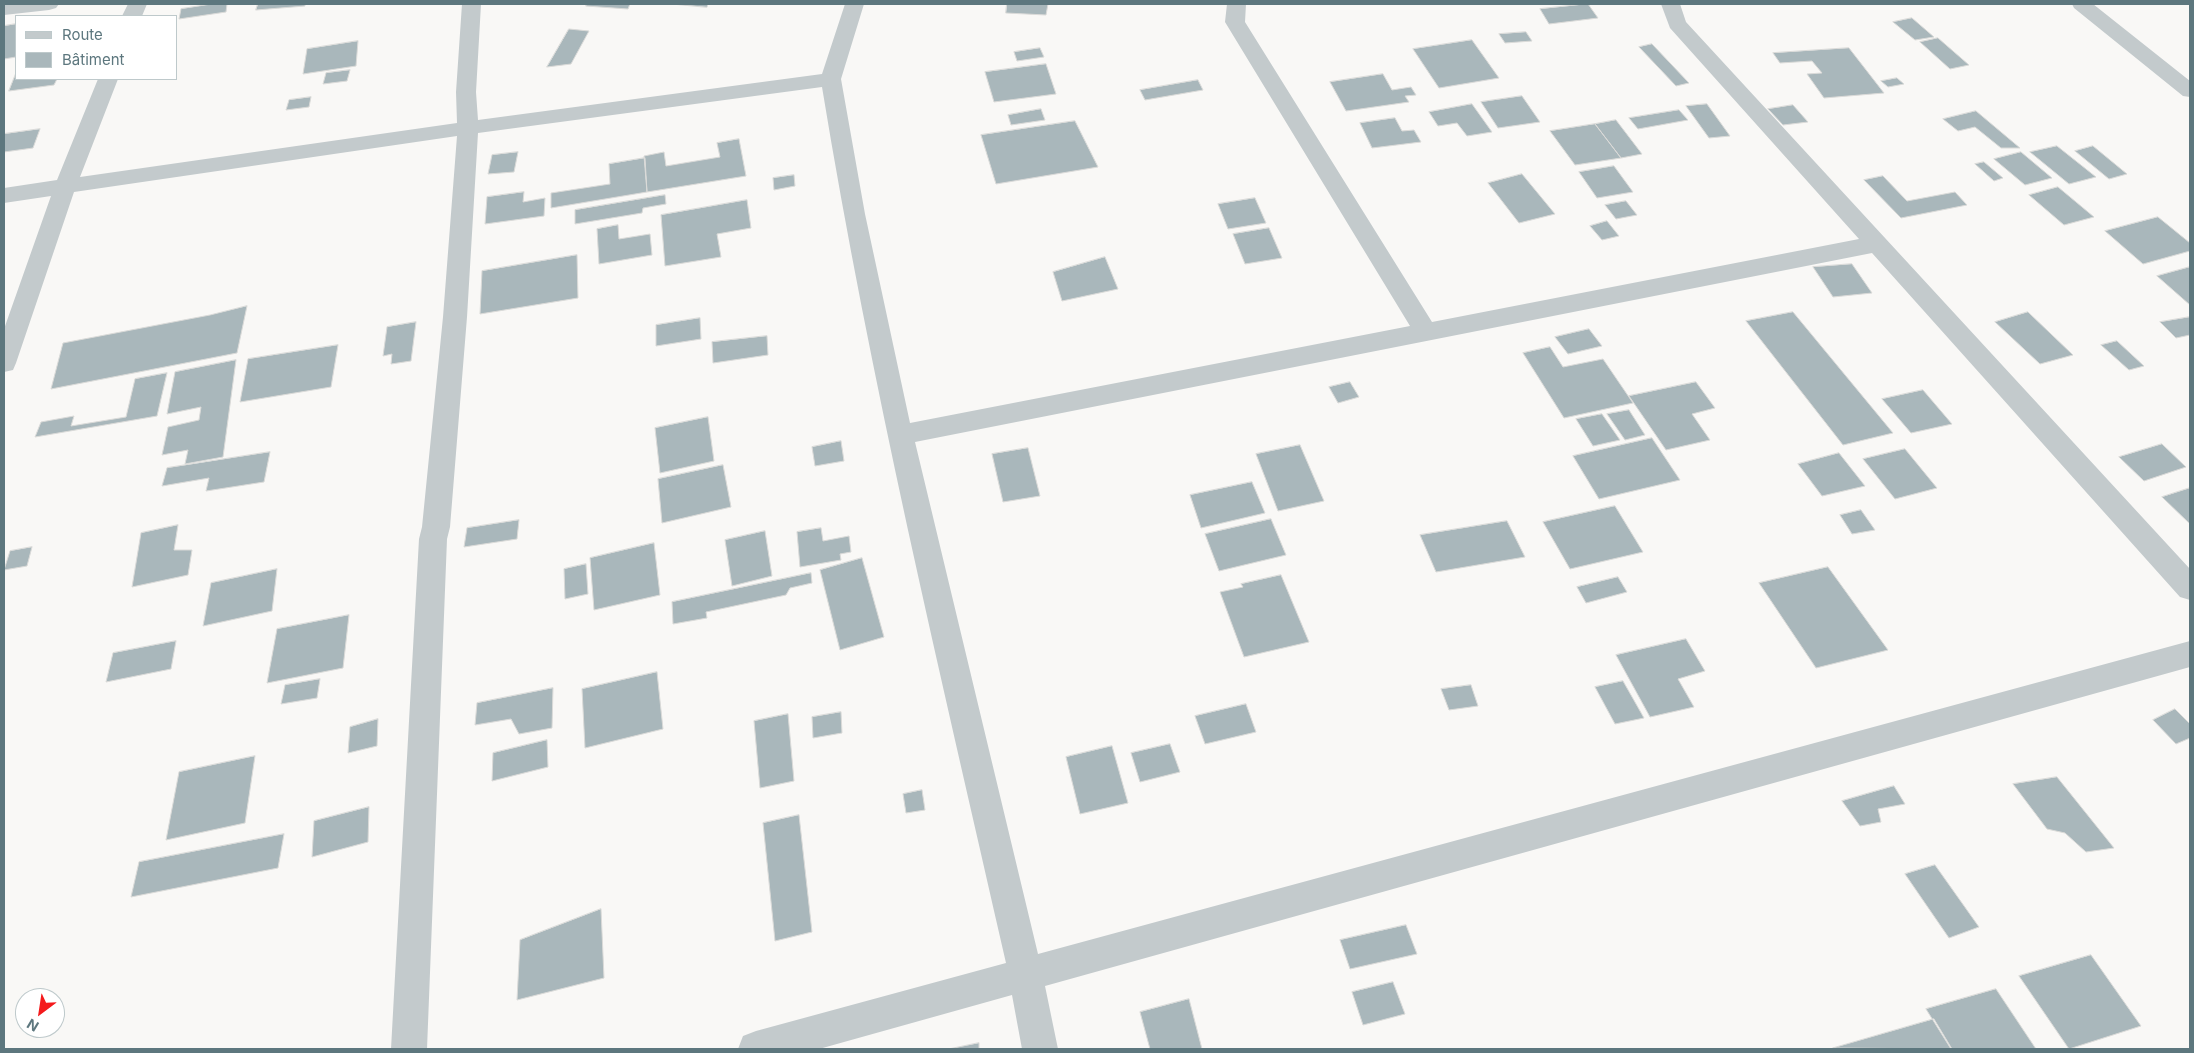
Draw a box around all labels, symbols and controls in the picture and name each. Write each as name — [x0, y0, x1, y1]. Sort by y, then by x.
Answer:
legend — [15, 15, 178, 80]
text: Route — [62, 25, 103, 44]
text: Bâtiment — [62, 50, 124, 69]
north arrow — [15, 988, 65, 1038]
text: N — [24, 1015, 41, 1035]

